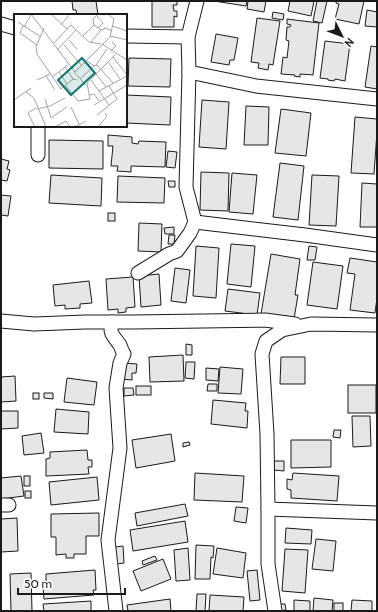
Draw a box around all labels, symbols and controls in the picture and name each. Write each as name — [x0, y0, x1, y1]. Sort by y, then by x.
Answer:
inset map — [14, 14, 127, 127]
north arrow — [322, 16, 362, 56]
text: N — [342, 35, 357, 50]
scale bar — [18, 570, 125, 596]
text: 50 m — [24, 576, 52, 591]

